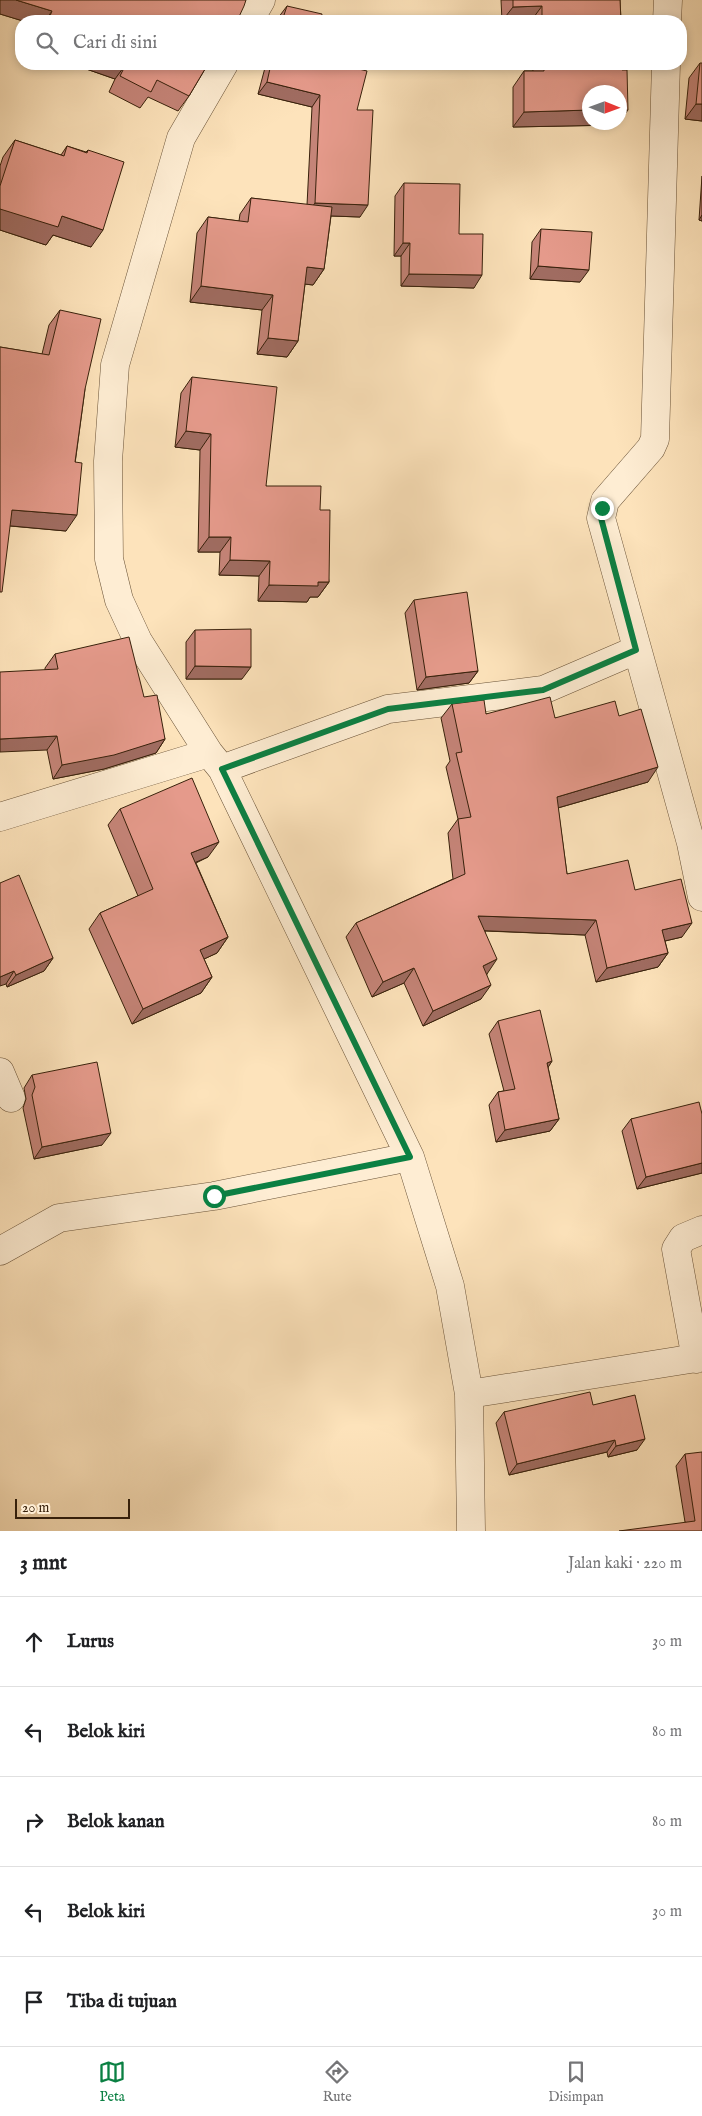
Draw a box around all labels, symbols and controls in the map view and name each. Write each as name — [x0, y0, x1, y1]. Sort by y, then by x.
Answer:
search box — [15, 15, 687, 70]
icon: search — [33, 29, 61, 57]
text: Cari di sini — [73, 31, 157, 55]
north arrow — [582, 85, 627, 130]
route end — [591, 497, 614, 520]
route start — [203, 1185, 226, 1208]
scale bar — [15, 1496, 130, 1519]
text: 20 m — [22, 1499, 49, 1517]
text: 3 mnt — [20, 1550, 67, 1577]
text: Jalan kaki · 220 m — [568, 1554, 682, 1574]
icon: ahead — [20, 1628, 48, 1656]
text: Lurus — [67, 1630, 114, 1654]
text: 30 m — [652, 1632, 682, 1652]
icon: left — [20, 1718, 48, 1746]
text: Belok kiri — [67, 1720, 145, 1744]
text: 80 m — [652, 1722, 682, 1742]
icon: right — [20, 1808, 48, 1836]
text: Belok kanan — [67, 1810, 165, 1834]
text: 80 m — [652, 1812, 682, 1832]
icon: left — [20, 1898, 48, 1926]
text: Belok kiri — [67, 1900, 145, 1924]
text: 30 m — [652, 1902, 682, 1922]
icon: arrive — [20, 1988, 48, 2016]
text: Tiba di tujuan — [67, 1990, 177, 2014]
tab: Peta — [98, 2058, 126, 2106]
tab: Rute — [323, 2058, 352, 2106]
tab: Disimpan — [548, 2058, 604, 2106]

